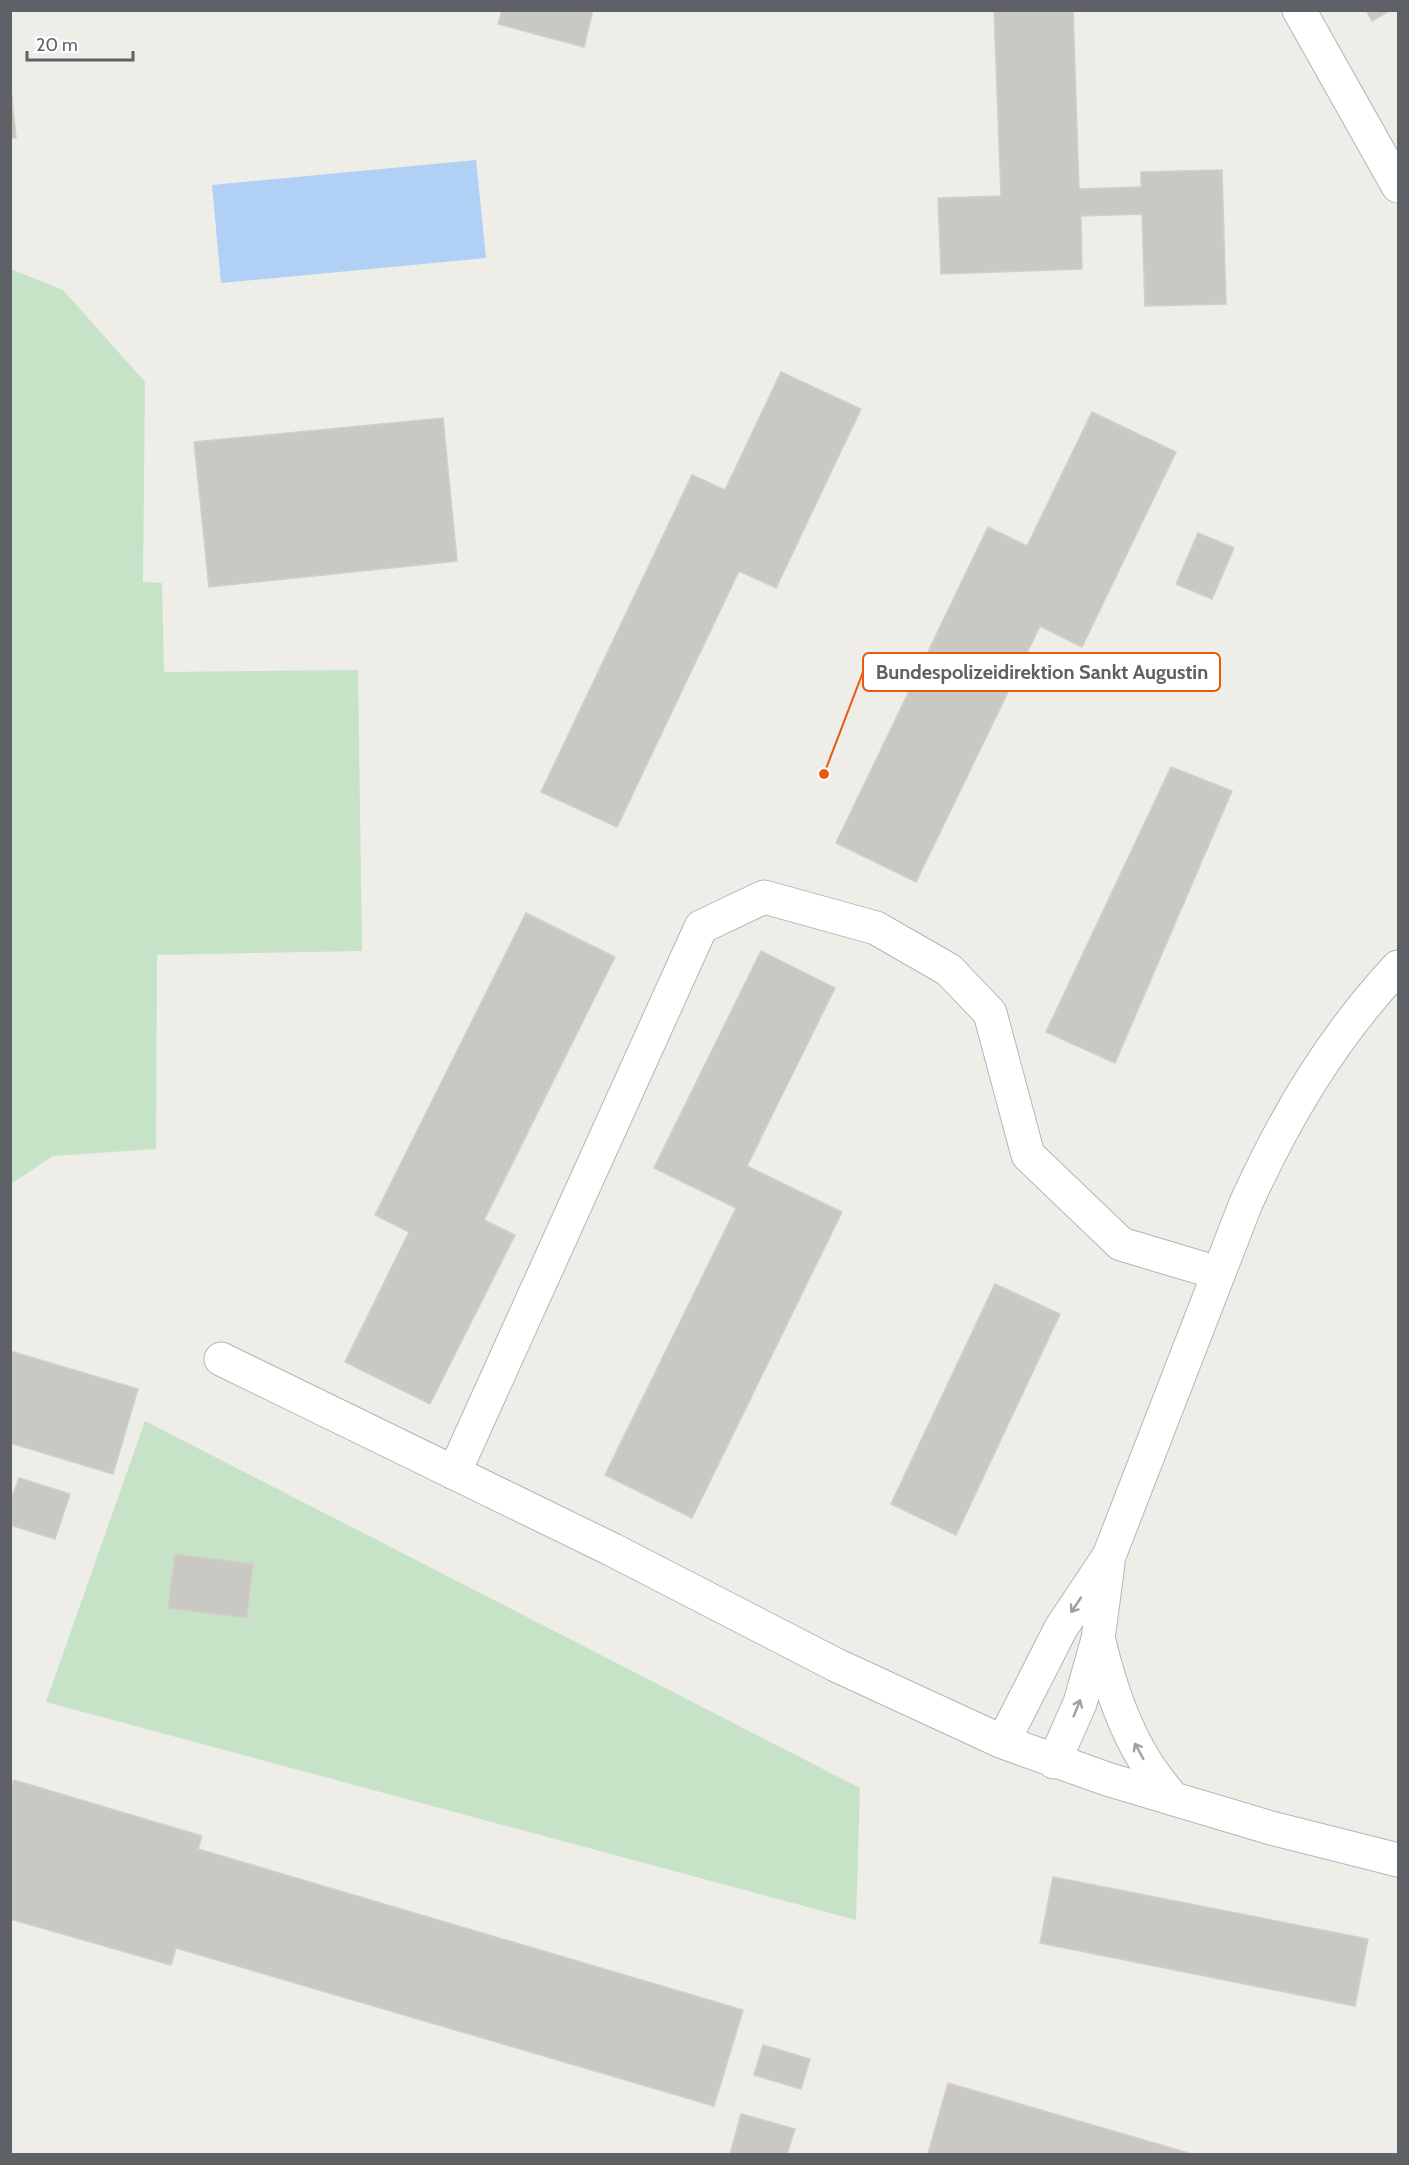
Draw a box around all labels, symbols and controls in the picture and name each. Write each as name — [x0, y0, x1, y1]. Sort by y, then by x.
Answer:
scale bar — [27, 24, 134, 62]
text: 20 m — [36, 34, 78, 56]
callout: Bundespolizeidirektion Sankt Augustin — [863, 653, 1220, 691]
text: Bundespolizeidirektion Sankt Augustin — [876, 660, 1208, 684]
one-way arrow — [1070, 1596, 1082, 1613]
one-way arrow — [1072, 1700, 1083, 1718]
one-way arrow — [1133, 1743, 1145, 1760]

